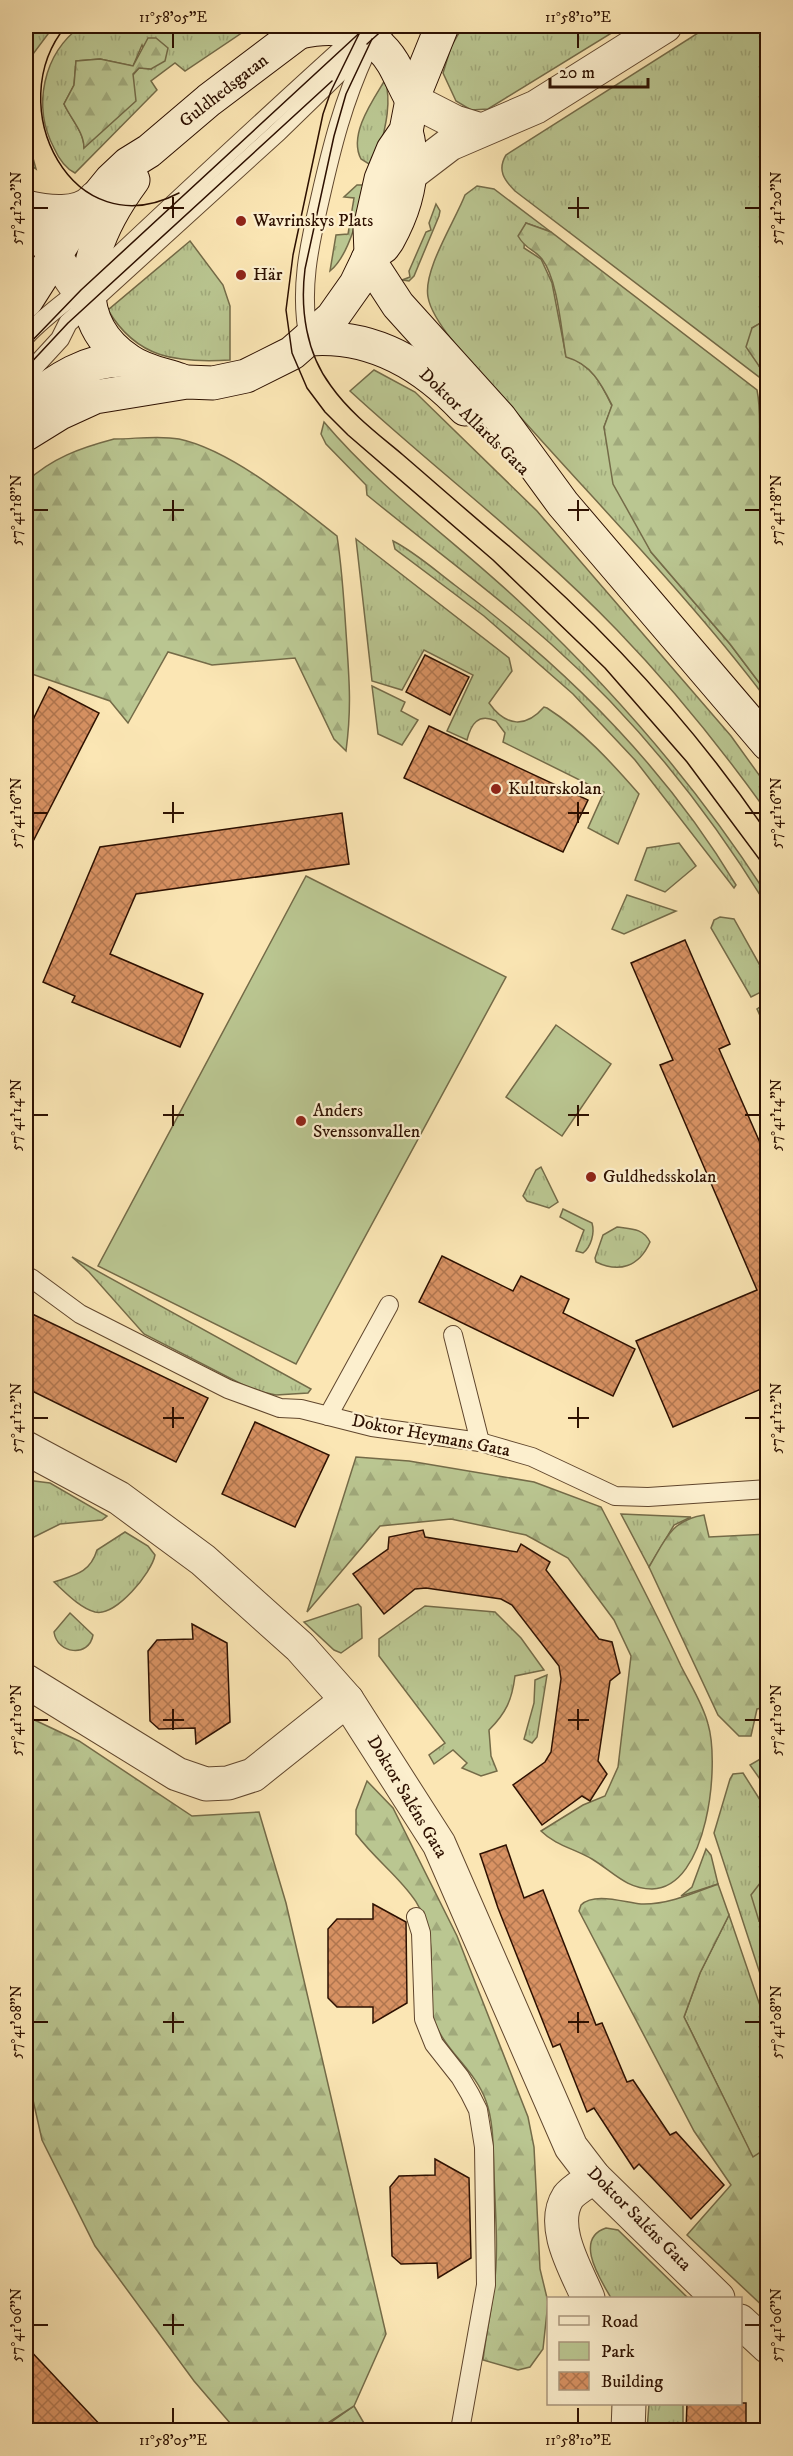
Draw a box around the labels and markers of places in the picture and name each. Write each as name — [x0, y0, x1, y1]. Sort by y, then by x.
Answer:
place label: Wavrinskys Plats — [252, 210, 373, 232]
marker: Wavrinskys Plats — [234, 214, 248, 228]
place label: Här — [253, 264, 283, 286]
marker: Här — [234, 268, 248, 282]
place label: Kulturskolan — [508, 778, 602, 800]
marker: Kulturskolan — [489, 782, 503, 796]
place label: Anders Svenssonvallen — [313, 1100, 421, 1143]
marker: Anders Svenssonvallen — [294, 1114, 308, 1128]
place label: Guldhedsskolan — [603, 1166, 717, 1188]
marker: Guldhedsskolan — [584, 1170, 598, 1184]

